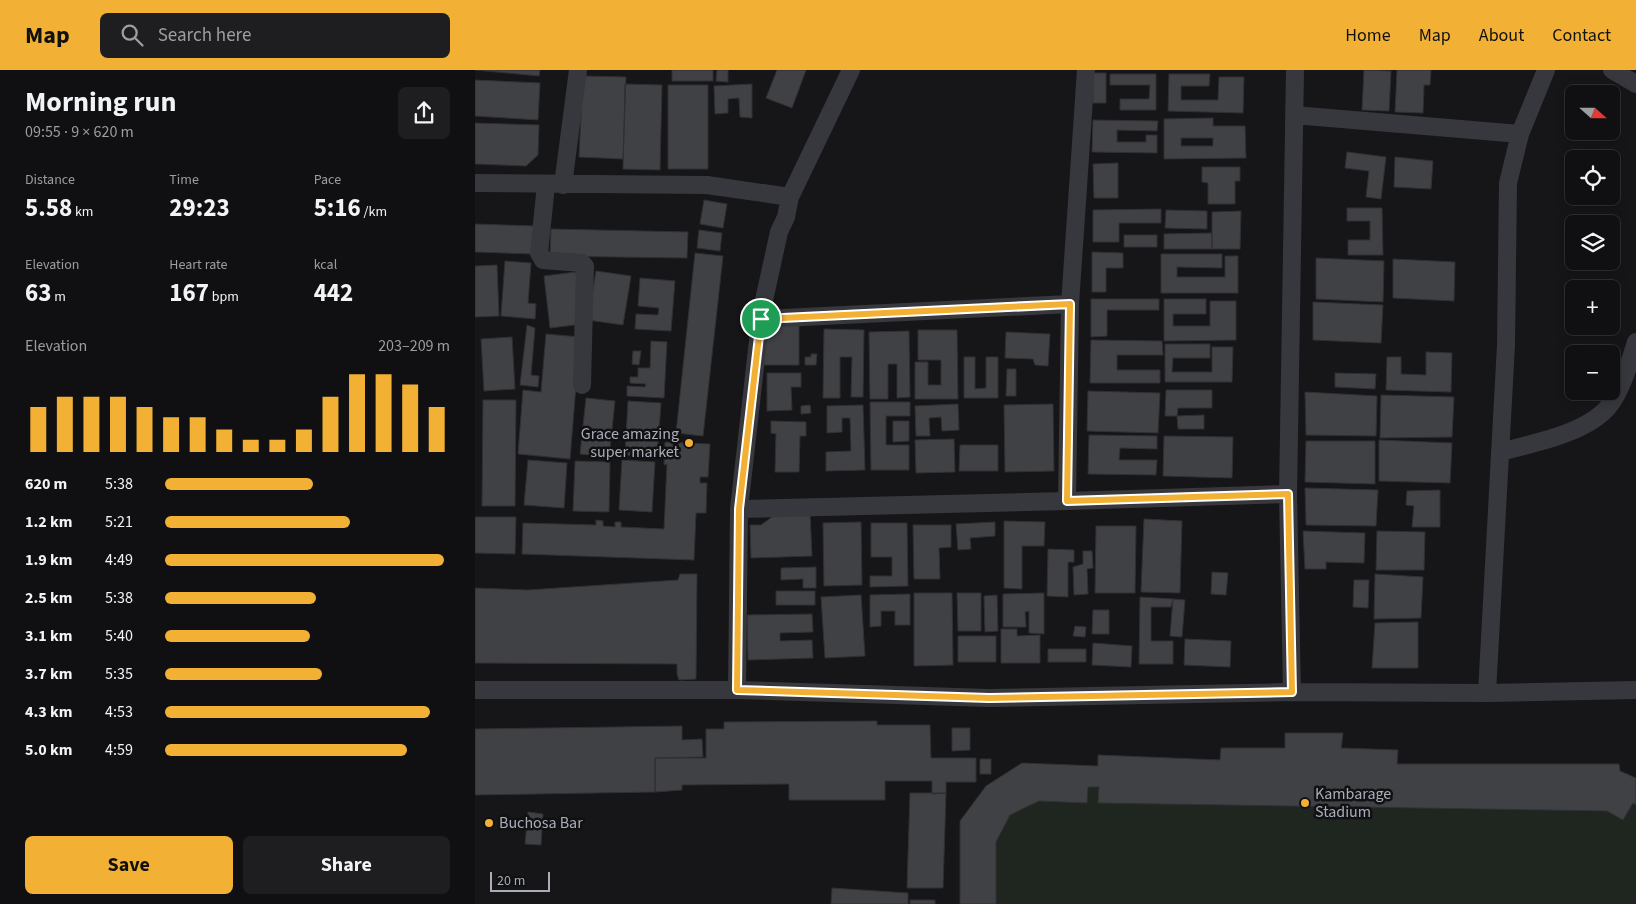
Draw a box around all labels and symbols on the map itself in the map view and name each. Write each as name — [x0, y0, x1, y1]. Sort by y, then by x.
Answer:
north arrow — [1565, 85, 1620, 140]
pin — [740, 298, 782, 340]
place label: Grace amazing super market — [581, 423, 680, 463]
marker: Grace amazing super market — [683, 437, 695, 449]
place label: Kambarage Stadium — [1315, 783, 1391, 823]
marker: Kambarage Stadium — [1299, 797, 1311, 809]
place label: Buchosa Bar — [499, 812, 583, 834]
marker: Buchosa Bar — [483, 817, 495, 829]
scale bar — [490, 869, 550, 892]

